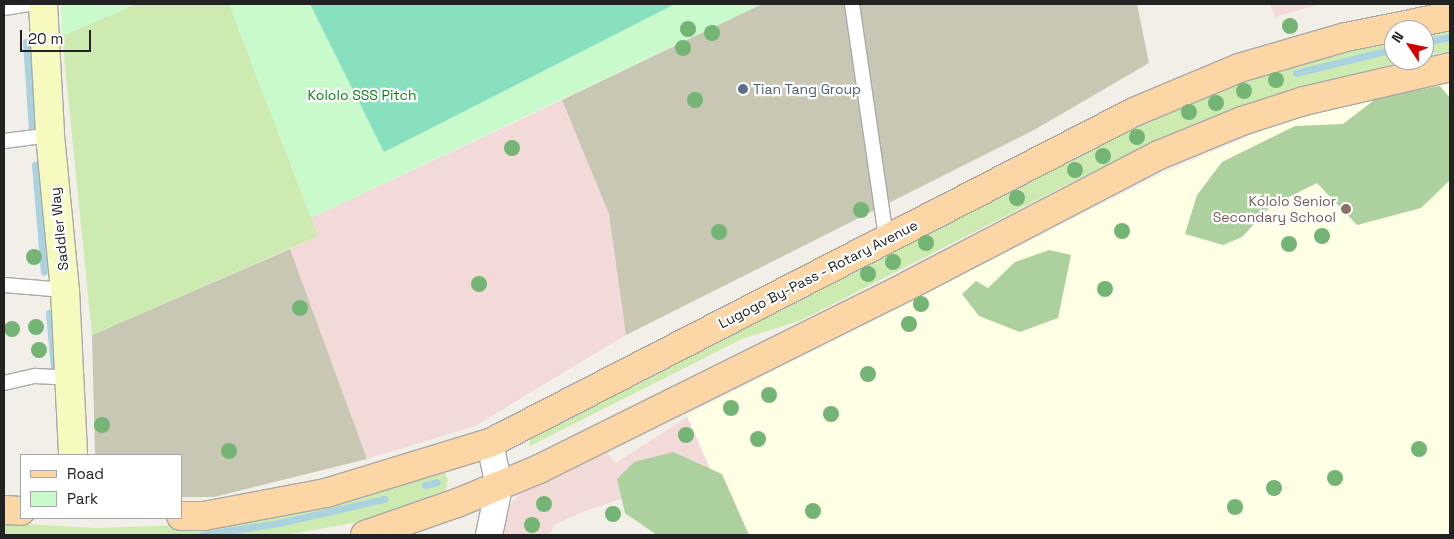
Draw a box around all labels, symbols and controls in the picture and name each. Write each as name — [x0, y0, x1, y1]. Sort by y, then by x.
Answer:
scale bar — [22, 20, 94, 52]
north arrow — [1384, 20, 1434, 70]
text: N — [1387, 28, 1407, 46]
text: 20 m — [28, 29, 63, 48]
place label: Tian Tang Group — [753, 81, 861, 97]
marker: Tian Tang Group — [737, 83, 749, 95]
park label: Kololo SSS Pitch — [308, 87, 416, 103]
street label: Saddler Way — [46, 187, 72, 271]
place label: Kololo Senior Secondary School — [1213, 193, 1336, 226]
marker: Kololo Senior Secondary School — [1340, 203, 1352, 215]
street label: Lugogo By-Pass - Rotary Avenue — [715, 216, 921, 332]
legend — [20, 454, 182, 519]
text: Road — [67, 464, 104, 483]
text: Park — [67, 489, 98, 508]

